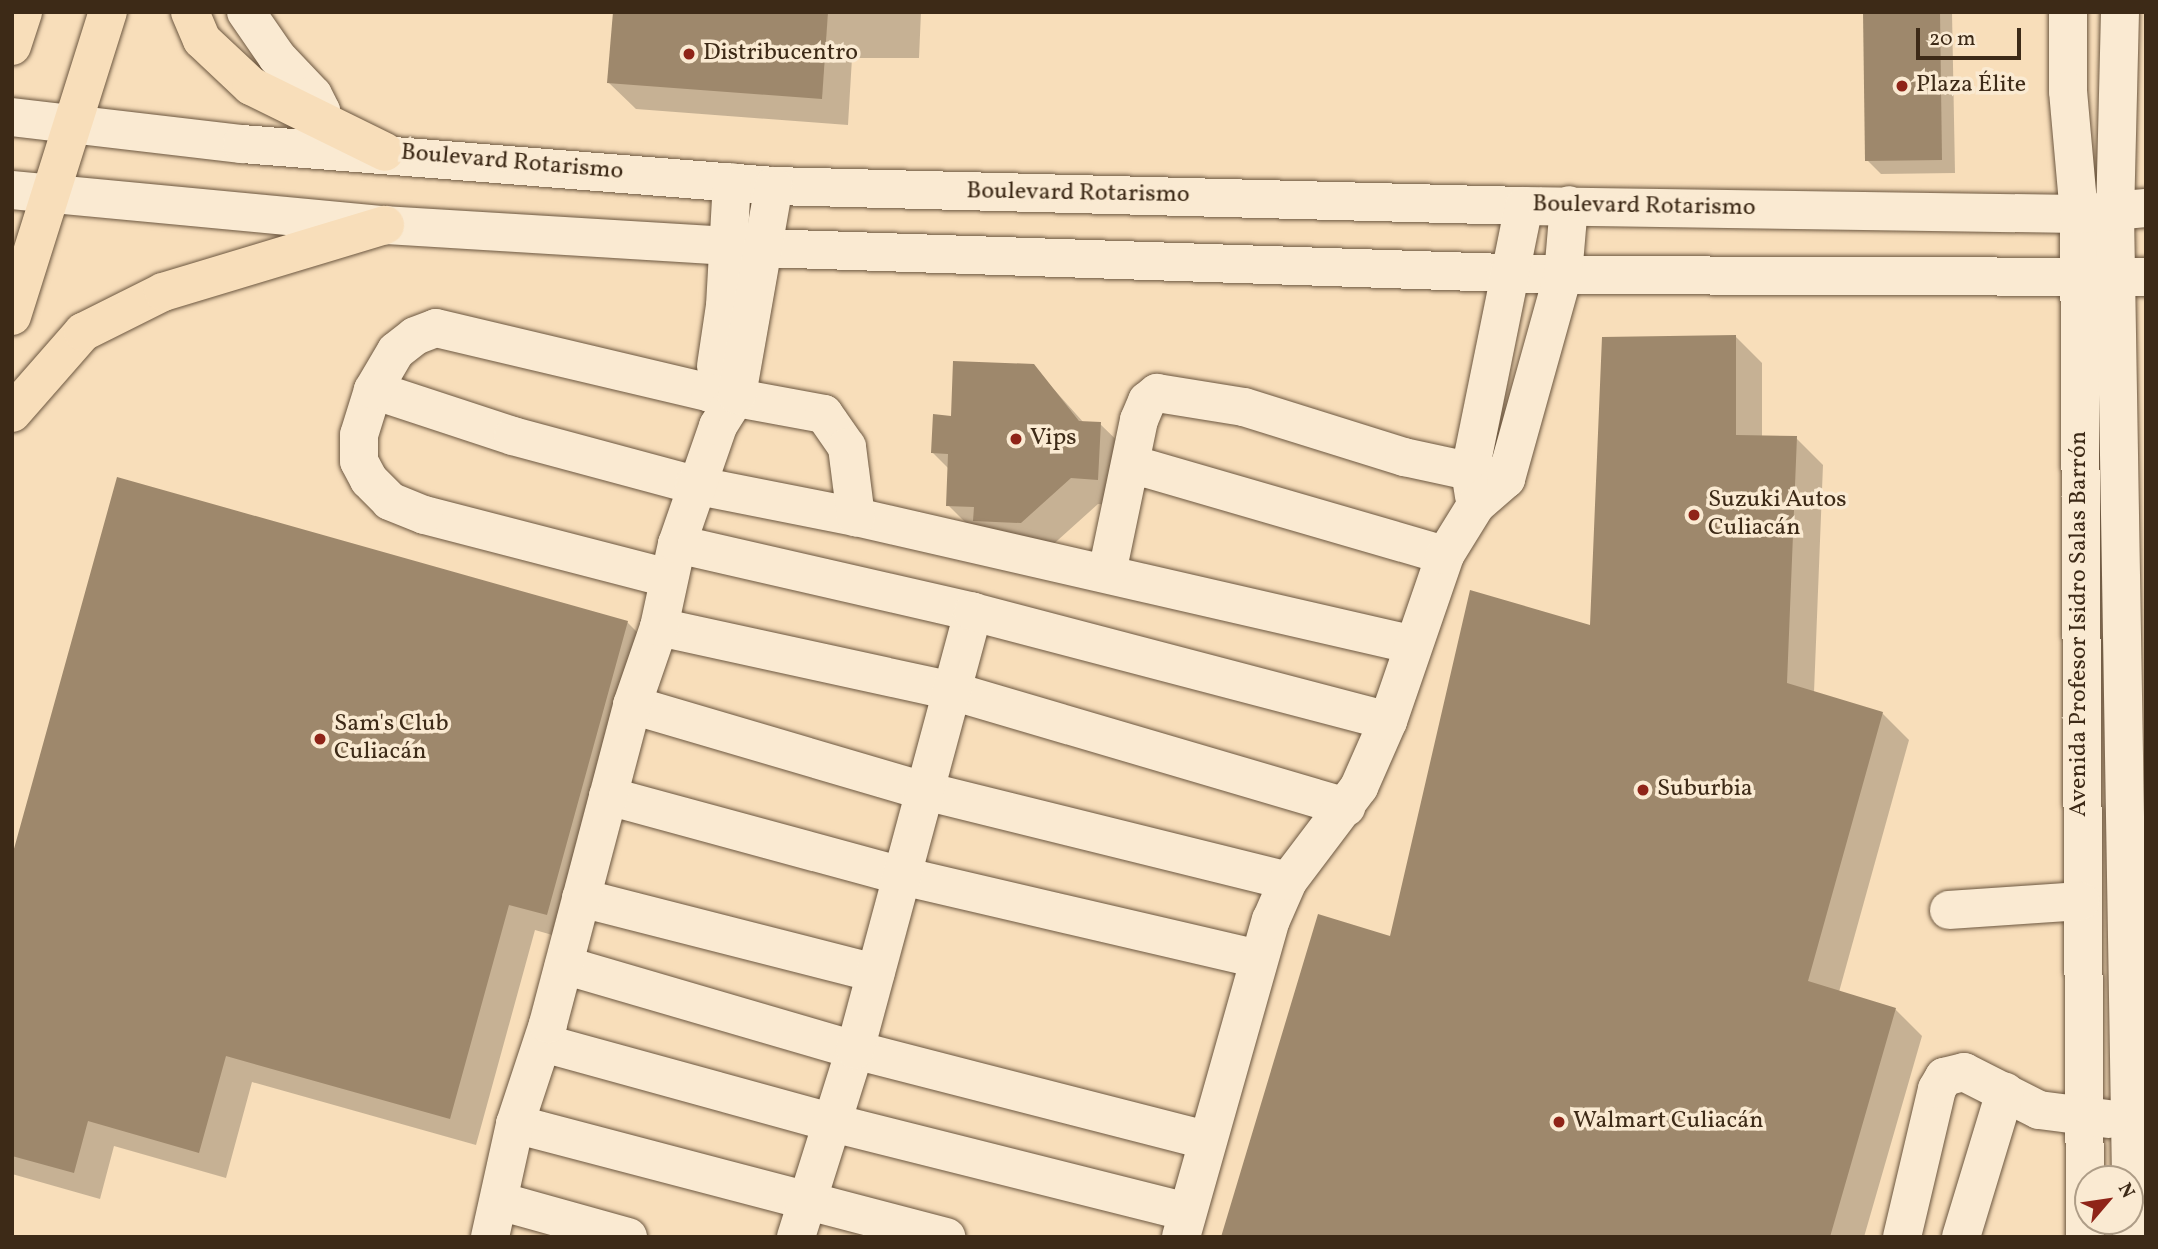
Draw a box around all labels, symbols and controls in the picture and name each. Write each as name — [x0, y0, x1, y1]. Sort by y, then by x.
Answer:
scale bar — [1920, 14, 2025, 58]
text: 20 m — [1929, 25, 1975, 54]
place label: Distribucentro — [703, 40, 858, 68]
marker: Distribucentro — [681, 46, 697, 62]
place label: Plaza Élite — [1916, 72, 2026, 100]
marker: Plaza Élite — [1894, 78, 1910, 94]
street label: Boulevard Rotarismo — [400, 139, 624, 187]
street label: Boulevard Rotarismo — [966, 178, 1190, 210]
street label: Boulevard Rotarismo — [1532, 191, 1756, 223]
place label: Vips — [1030, 425, 1077, 453]
marker: Vips — [1008, 431, 1024, 447]
street label: Avenida Profesor Isidro Salas Barrón — [2066, 431, 2094, 817]
place label: Suzuki Autos Culiacán — [1708, 487, 1847, 543]
marker: Suzuki Autos Culiacán — [1686, 507, 1702, 523]
place label: Sam's Club Culiacán — [334, 711, 449, 767]
marker: Sam's Club Culiacán — [312, 731, 328, 747]
place label: Suburbia — [1657, 776, 1753, 804]
marker: Suburbia — [1635, 782, 1651, 798]
place label: Walmart Culiacán — [1573, 1108, 1764, 1136]
marker: Walmart Culiacán — [1551, 1114, 1567, 1130]
north arrow — [2074, 1165, 2144, 1235]
text: N — [2111, 1178, 2140, 1203]

